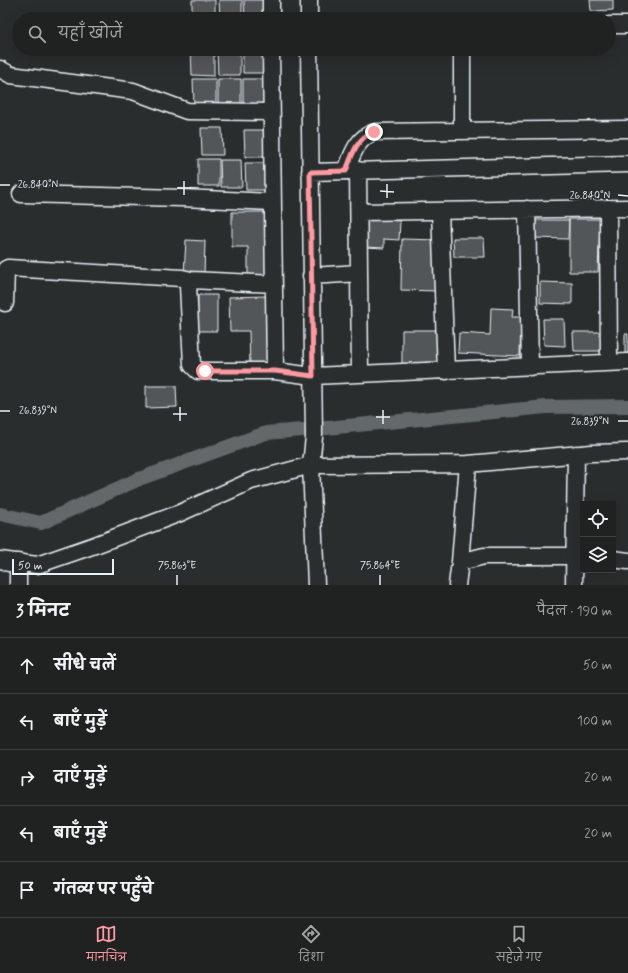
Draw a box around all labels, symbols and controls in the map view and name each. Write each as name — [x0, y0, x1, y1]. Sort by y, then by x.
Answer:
search box — [12, 12, 616, 56]
icon: search — [26, 23, 48, 45]
text: यहाँ खोजें — [58, 24, 123, 44]
route end — [365, 123, 383, 141]
text: 26.840°N — [18, 178, 59, 192]
text: 26.840°N — [570, 189, 611, 203]
route start — [196, 362, 214, 380]
text: 26.839°N — [19, 404, 57, 418]
text: 26.839°N — [571, 415, 609, 429]
map controls — [580, 501, 616, 573]
button: locate — [580, 501, 616, 537]
button: layers — [580, 537, 616, 573]
scale bar — [12, 557, 114, 576]
text: 50 m — [18, 559, 43, 573]
text: 75.863°E — [158, 559, 196, 573]
text: 75.864°E — [360, 559, 400, 573]
text: 3 मिनट — [16, 600, 70, 622]
text: पैदल · 190 m — [537, 603, 612, 620]
icon: ahead — [16, 655, 38, 677]
text: सीधे चलें — [54, 656, 116, 676]
text: 50 m — [583, 657, 612, 674]
icon: left — [16, 711, 38, 733]
text: बाएँ मुड़ें — [54, 712, 107, 732]
text: 100 m — [577, 713, 612, 730]
icon: right — [16, 767, 38, 789]
text: दाएँ मुड़ें — [54, 768, 106, 788]
text: 20 m — [584, 769, 612, 786]
icon: left — [16, 823, 38, 845]
text: बाएँ मुड़ें — [54, 824, 107, 844]
text: 20 m — [584, 825, 612, 842]
icon: arrive — [16, 879, 38, 901]
text: गंतव्य पर पहुँचे — [54, 880, 153, 900]
tab: मानचित्र — [86, 923, 127, 969]
tab: दिशा — [299, 923, 324, 969]
tab: सहेजे गए — [496, 923, 542, 969]

